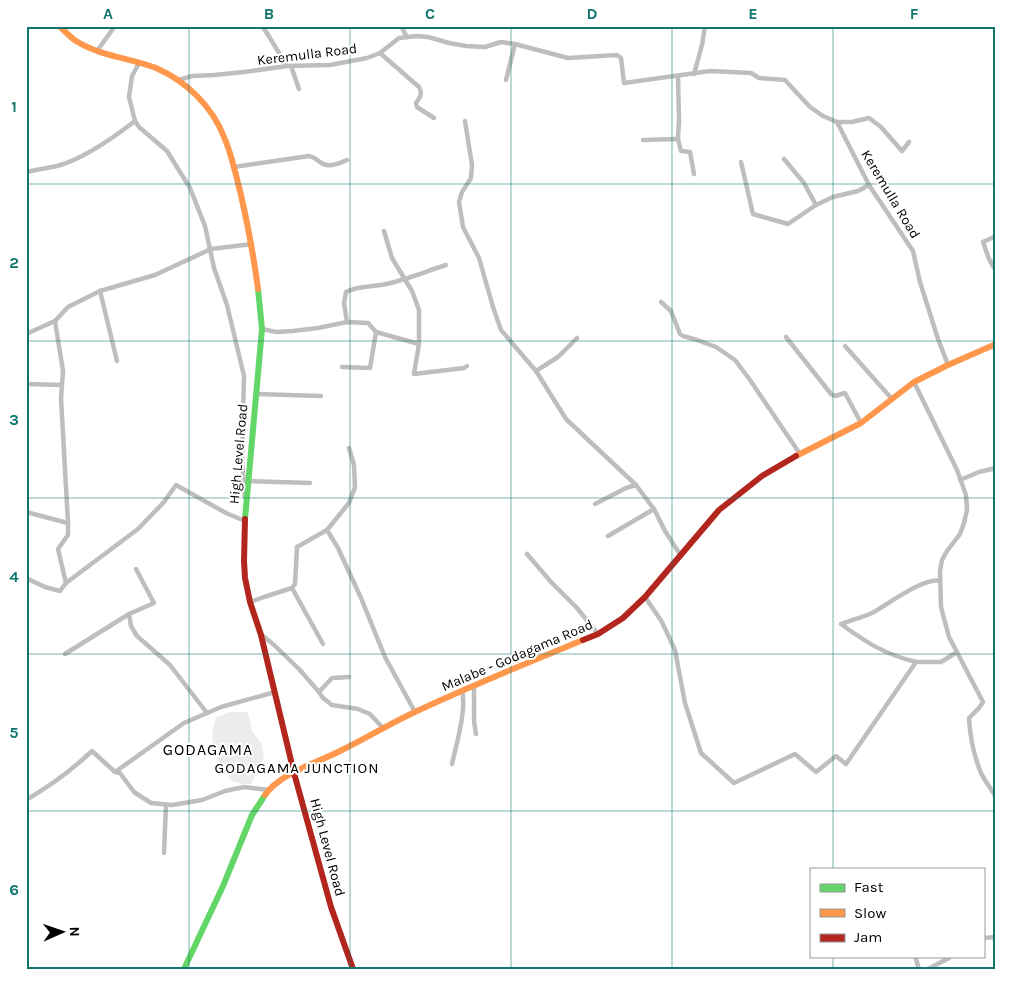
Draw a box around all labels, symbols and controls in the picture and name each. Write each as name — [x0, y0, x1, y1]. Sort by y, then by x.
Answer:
text: A — [103, 4, 113, 23]
text: B — [264, 4, 274, 23]
text: C — [425, 4, 435, 23]
text: D — [587, 4, 598, 23]
text: E — [748, 4, 758, 23]
text: F — [910, 4, 919, 23]
street label: Keremulla Road — [256, 40, 358, 69]
text: 1 — [11, 97, 17, 116]
street label: Keremulla Road — [857, 147, 924, 242]
text: 2 — [9, 253, 19, 272]
street label: High Level Road — [226, 403, 251, 505]
text: 3 — [9, 410, 19, 429]
text: 4 — [9, 567, 19, 586]
street label: Malabe - Godagama Road — [439, 616, 595, 695]
text: 5 — [9, 723, 19, 742]
district label: GODAGAMA — [163, 740, 253, 759]
district label: GODAGAMA JUNCTION — [215, 759, 379, 777]
street label: High Level Road — [306, 796, 349, 898]
legend — [810, 868, 984, 958]
text: Fast — [854, 878, 884, 896]
text: 6 — [9, 880, 19, 899]
text: Slow — [854, 904, 886, 922]
north arrow — [38, 908, 88, 958]
text: N — [66, 926, 83, 937]
text: Jam — [854, 928, 882, 946]

